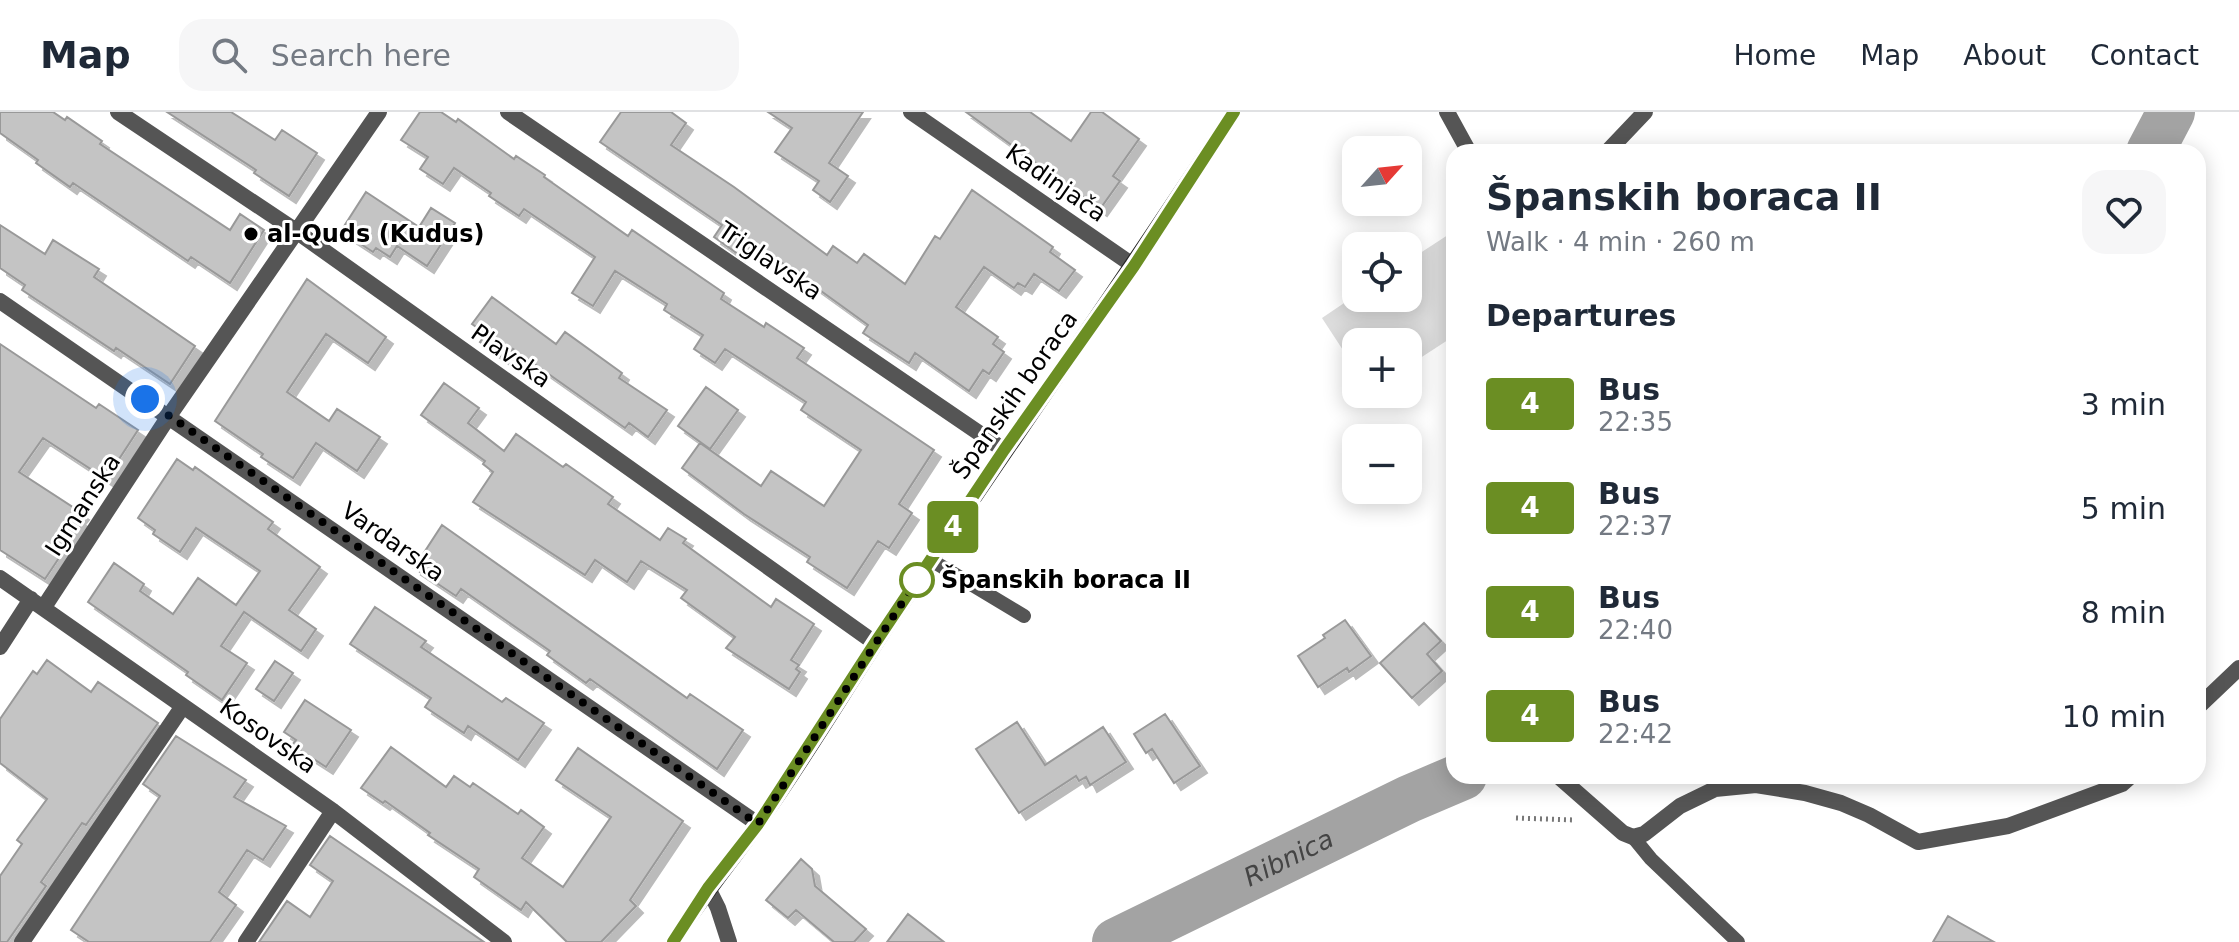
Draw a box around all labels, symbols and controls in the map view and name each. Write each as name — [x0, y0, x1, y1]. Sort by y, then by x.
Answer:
search box — [179, 19, 739, 91]
text: Map — [40, 33, 131, 77]
icon: search — [207, 33, 251, 77]
text: Search here — [271, 38, 451, 73]
text: Home — [1733, 39, 1816, 72]
text: Map — [1860, 39, 1919, 72]
text: About — [1963, 39, 2046, 72]
text: Contact — [2090, 39, 2199, 72]
north arrow — [1342, 136, 1422, 216]
map controls — [1342, 136, 1422, 504]
street label: Kadinjača — [1000, 138, 1112, 228]
button: heart — [2082, 170, 2166, 254]
text: Španskih boraca II — [1486, 175, 1882, 219]
street label: Triglavska — [712, 216, 827, 306]
place label: al-Quds (Kudus) — [267, 220, 484, 248]
marker: al-Quds (Kudus) — [242, 225, 260, 243]
text: Walk · 4 min · 260 m — [1486, 227, 1755, 257]
button: locate — [1342, 232, 1422, 312]
text: Departures — [1486, 298, 1676, 333]
street label: Španskih boraca — [945, 304, 1083, 484]
street label: Plavska — [466, 319, 556, 393]
button: + — [1342, 328, 1422, 408]
text: Bus — [1598, 372, 1660, 407]
your location — [125, 379, 165, 419]
text: 4 — [1520, 387, 1540, 420]
text: 3 min — [2081, 387, 2166, 422]
text: 22:35 — [1598, 407, 1673, 437]
button: − — [1342, 424, 1422, 504]
street label: Igmanska — [40, 449, 126, 561]
text: Bus — [1598, 476, 1660, 511]
text: 4 — [1520, 491, 1540, 524]
text: 5 min — [2081, 491, 2166, 526]
street label: Vardarska — [336, 496, 450, 588]
line badge: 4 — [927, 501, 979, 553]
text: 4 — [943, 510, 963, 543]
text: 22:37 — [1598, 511, 1673, 541]
marker: Španskih boraca II — [900, 563, 934, 597]
place label: Španskih boraca II — [941, 564, 1191, 594]
text: Bus — [1598, 580, 1660, 615]
text: 4 — [1520, 595, 1540, 628]
text: 8 min — [2081, 595, 2166, 630]
text: 22:40 — [1598, 615, 1673, 645]
text: Bus — [1598, 684, 1660, 719]
street label: Kosovska — [214, 693, 322, 779]
text: 4 — [1520, 699, 1540, 732]
text: 10 min — [2062, 699, 2166, 734]
text: 22:42 — [1598, 719, 1673, 749]
water label: Ribnica — [1239, 823, 1338, 892]

